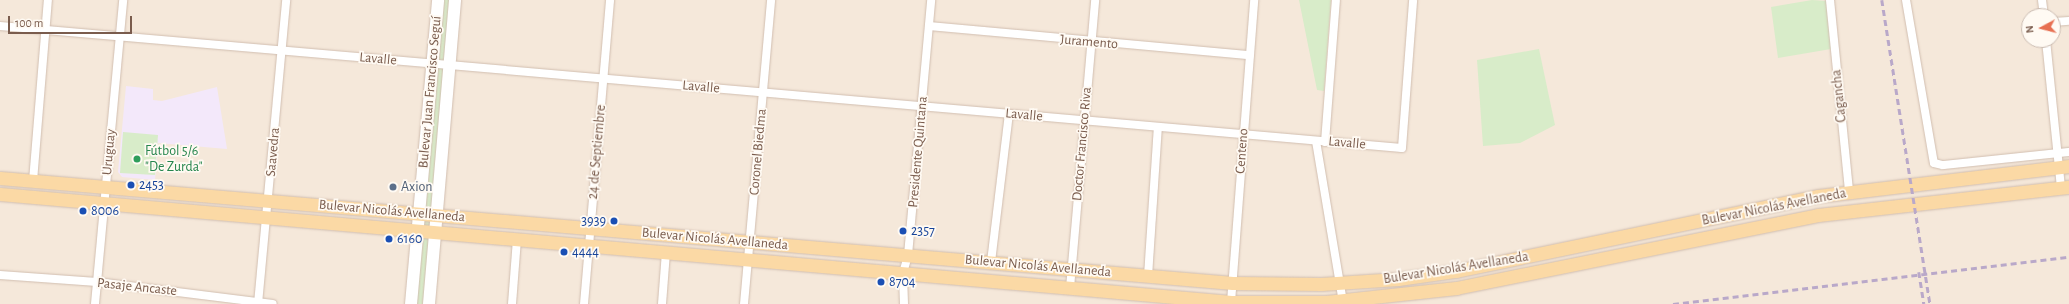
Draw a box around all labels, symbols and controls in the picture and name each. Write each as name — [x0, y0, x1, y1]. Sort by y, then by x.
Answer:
scale bar — [10, 8, 134, 34]
north arrow — [2021, 8, 2061, 48]
street label: Bulevar Juan Francisco Seguí — [415, 15, 445, 169]
text: 100 m — [15, 17, 43, 29]
text: N — [2024, 25, 2036, 34]
street label: Juramento — [1059, 31, 1119, 53]
street label: Lavalle — [359, 49, 397, 69]
street label: Cagancha — [1828, 69, 1850, 123]
street label: Lavalle — [682, 77, 720, 97]
street label: Doctor Francisco Riva — [1069, 86, 1095, 202]
street label: Presidente Quintana — [905, 96, 931, 208]
street label: 24 de Septiembre — [584, 104, 610, 200]
street label: Lavalle — [1005, 105, 1043, 125]
street label: Coronel Biedma — [746, 108, 770, 196]
street label: Saavedra — [262, 127, 284, 177]
street label: Uruguay — [99, 128, 119, 176]
street label: Centeno — [1232, 128, 1252, 174]
street label: Lavalle — [1328, 133, 1366, 153]
place label: Fútbol 5/6 "De Zurda" — [145, 143, 203, 176]
marker: Fútbol 5/6 "De Zurda" — [132, 154, 142, 164]
place label: 2453 — [139, 177, 164, 193]
place label: Axion — [401, 179, 433, 195]
marker: 2453 — [126, 180, 136, 190]
marker: Axion — [388, 182, 398, 192]
street label: Bulevar Nicolás Avellaneda — [1700, 185, 1848, 229]
street label: Bulevar Nicolás Avellaneda — [318, 196, 466, 226]
place label: 8006 — [91, 203, 119, 219]
marker: 8006 — [78, 206, 88, 216]
place label: 3939 — [581, 213, 606, 229]
marker: 3939 — [609, 216, 619, 226]
place label: 2357 — [911, 223, 935, 239]
street label: Bulevar Nicolás Avellaneda — [641, 224, 789, 254]
marker: 2357 — [898, 226, 908, 236]
place label: 6160 — [397, 231, 422, 247]
marker: 6160 — [384, 234, 394, 244]
place label: 4444 — [572, 244, 599, 260]
marker: 4444 — [559, 247, 569, 257]
street label: Bulevar Nicolás Avellaneda — [1382, 248, 1530, 288]
street label: Bulevar Nicolás Avellaneda — [964, 251, 1112, 281]
street label: Pasaje Ancaste — [96, 274, 178, 300]
place label: 8704 — [889, 274, 916, 290]
marker: 8704 — [876, 277, 886, 287]

